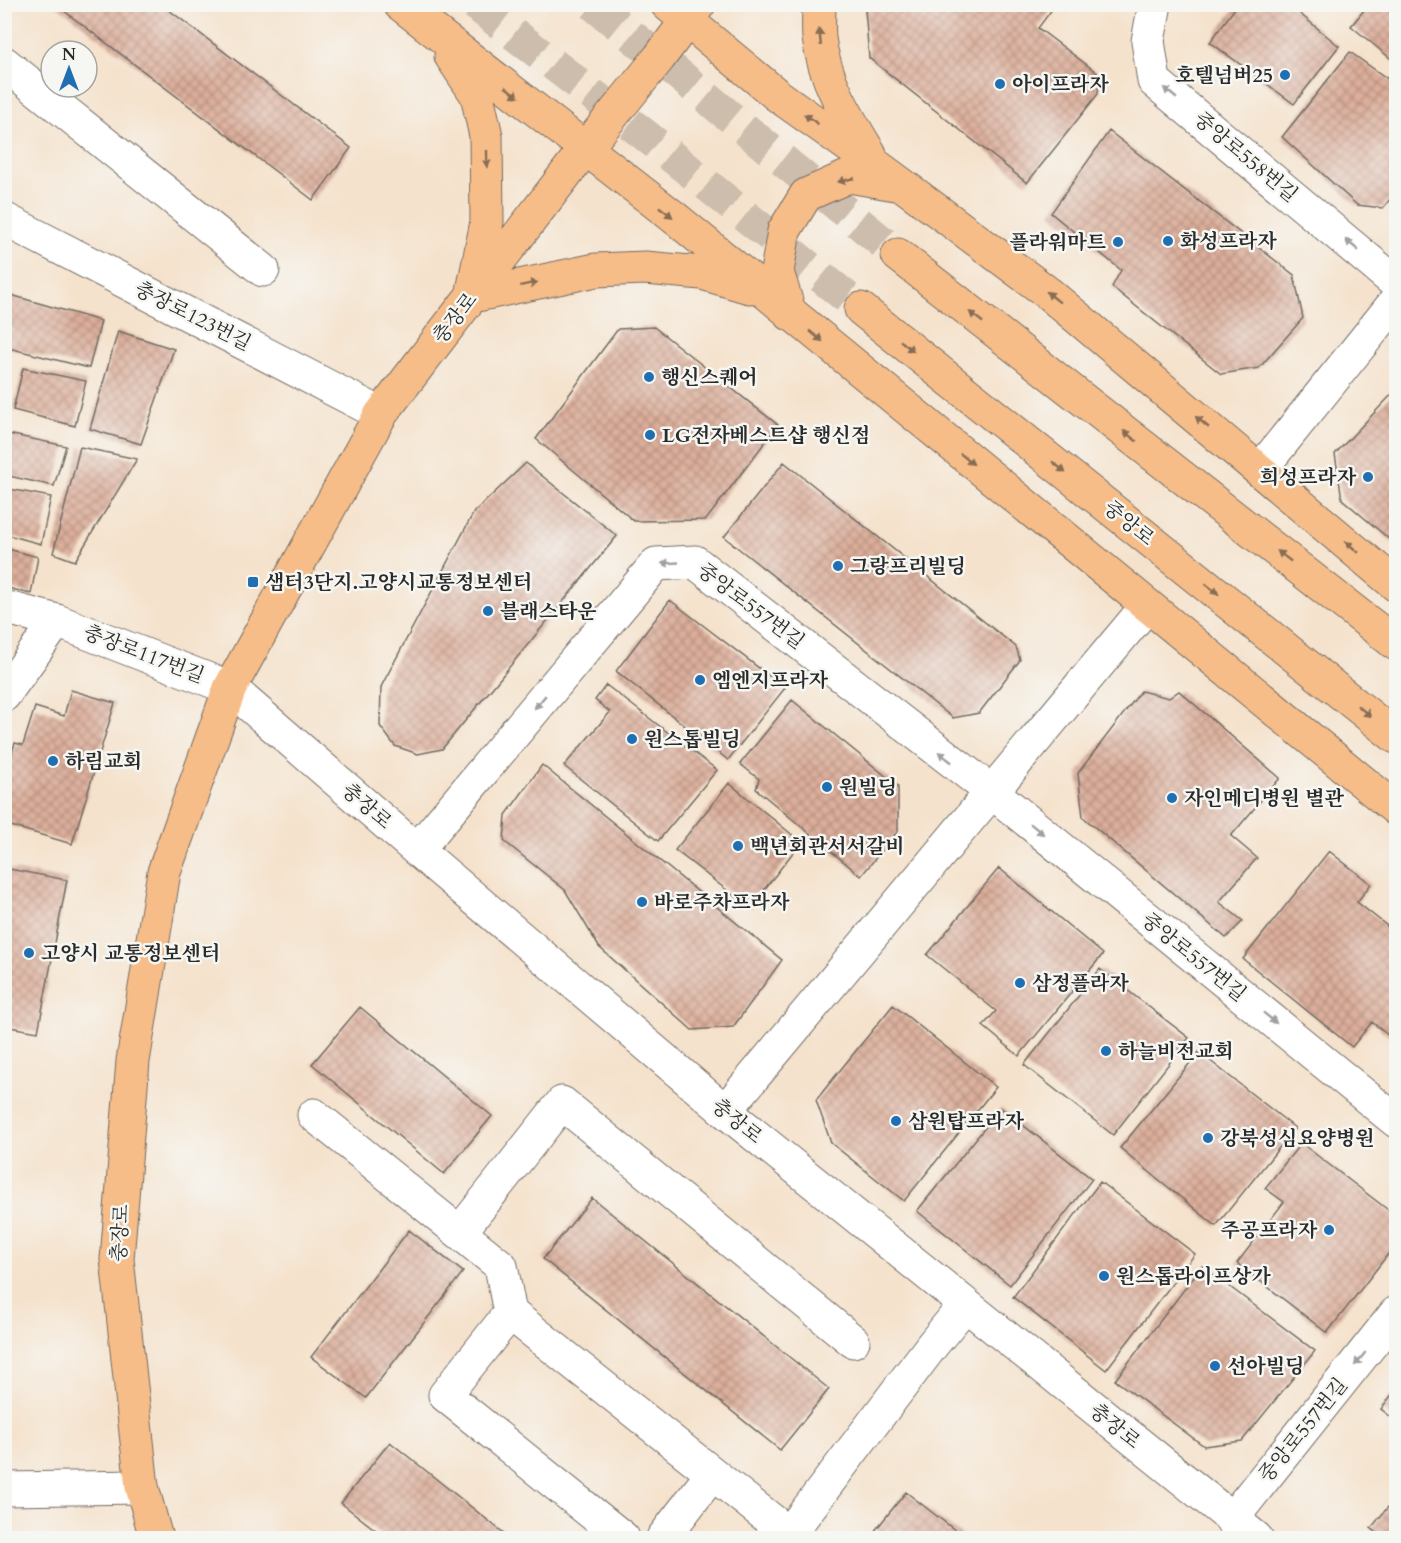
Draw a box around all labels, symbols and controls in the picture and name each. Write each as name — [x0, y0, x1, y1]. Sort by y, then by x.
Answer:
one-way arrow — [815, 27, 825, 46]
north arrow — [39, 39, 99, 99]
text: N — [62, 44, 76, 66]
place label: 호텔넘버25 — [1175, 62, 1273, 89]
marker: 호텔넘버25 — [1278, 68, 1292, 82]
place label: 아이프라자 — [1012, 71, 1109, 98]
marker: 아이프라자 — [993, 77, 1007, 91]
one-way arrow — [504, 86, 520, 99]
one-way arrow — [1162, 87, 1178, 100]
street label: 중앙로558번길 — [1189, 106, 1303, 208]
one-way arrow — [804, 113, 820, 125]
one-way arrow — [482, 150, 492, 169]
one-way arrow — [837, 175, 855, 185]
one-way arrow — [658, 205, 674, 218]
place label: 화성프라자 — [1180, 228, 1277, 255]
place label: 플라워마트 — [1009, 229, 1106, 256]
marker: 화성프라자 — [1161, 234, 1175, 248]
marker: 플라워마트 — [1111, 235, 1125, 249]
one-way arrow — [1344, 239, 1360, 252]
street label: 충장로123번길 — [130, 275, 256, 357]
one-way arrow — [519, 279, 538, 288]
street label: 충장로 — [427, 287, 483, 349]
one-way arrow — [1046, 291, 1061, 304]
one-way arrow — [969, 311, 984, 323]
one-way arrow — [809, 329, 824, 341]
one-way arrow — [899, 339, 915, 352]
place label: 행신스퀘어 — [661, 364, 758, 391]
marker: 행신스퀘어 — [642, 370, 656, 384]
one-way arrow — [1195, 416, 1210, 429]
place label: LG전자베스트샵 행신점 — [662, 422, 870, 449]
marker: LG전자베스트샵 행신점 — [643, 428, 657, 442]
one-way arrow — [1123, 431, 1138, 443]
one-way arrow — [959, 453, 975, 466]
one-way arrow — [1052, 461, 1067, 473]
place label: 희성프라자 — [1259, 464, 1357, 491]
marker: 희성프라자 — [1361, 470, 1375, 484]
street label: 중앙로 — [1098, 494, 1160, 552]
one-way arrow — [1345, 541, 1360, 554]
one-way arrow — [1276, 550, 1292, 563]
place label: 그랑프리빌딩 — [850, 553, 966, 580]
street label: 중앙로557번길 — [692, 557, 810, 655]
one-way arrow — [661, 558, 680, 567]
marker: 그랑프리빌딩 — [831, 559, 845, 573]
place label: 샘터3단지.고양시교통정보센터 — [265, 569, 532, 596]
marker: 샘터3단지.고양시교통정보센터 — [246, 575, 260, 589]
one-way arrow — [1204, 583, 1219, 595]
place label: 블래스타운 — [500, 598, 597, 625]
marker: 블래스타운 — [481, 604, 495, 618]
street label: 충장로117번길 — [80, 619, 208, 689]
place label: 엠엔지프라자 — [712, 667, 829, 694]
marker: 엠엔지프라자 — [693, 673, 707, 687]
one-way arrow — [534, 694, 547, 709]
one-way arrow — [1356, 704, 1372, 717]
place label: 원스톱빌딩 — [644, 726, 741, 753]
marker: 원스톱빌딩 — [625, 732, 639, 746]
place label: 하림교회 — [65, 748, 142, 775]
one-way arrow — [938, 751, 953, 763]
marker: 하림교회 — [46, 754, 60, 768]
place label: 원빌딩 — [839, 774, 897, 801]
street label: 충장로 — [336, 777, 398, 835]
marker: 원빌딩 — [820, 780, 834, 794]
place label: 자인메디병원 별관 — [1184, 785, 1345, 812]
marker: 자인메디병원 별관 — [1165, 791, 1179, 805]
one-way arrow — [1029, 822, 1044, 835]
place label: 백년회관서서갈비 — [750, 833, 905, 860]
marker: 백년회관서서갈비 — [731, 839, 745, 853]
place label: 바로주차프라자 — [654, 889, 790, 916]
marker: 바로주차프라자 — [635, 895, 649, 909]
street label: 중앙로557번길 — [1136, 906, 1252, 1008]
place label: 고양시 교통정보센터 — [41, 940, 220, 967]
marker: 고양시 교통정보센터 — [22, 946, 36, 960]
place label: 삼정플라자 — [1032, 970, 1129, 997]
marker: 삼정플라자 — [1013, 976, 1027, 990]
one-way arrow — [1262, 1012, 1278, 1025]
place label: 하늘비전교회 — [1118, 1038, 1234, 1065]
marker: 하늘비전교회 — [1099, 1044, 1113, 1058]
street label: 충장로 — [706, 1092, 768, 1150]
place label: 삼원탑프라자 — [908, 1108, 1025, 1135]
marker: 삼원탑프라자 — [889, 1114, 903, 1128]
place label: 강북성심요양병원 — [1220, 1125, 1375, 1152]
marker: 강북성심요양병원 — [1201, 1131, 1215, 1145]
street label: 충장로 — [105, 1203, 135, 1263]
place label: 주공프라자 — [1220, 1217, 1318, 1244]
marker: 주공프라자 — [1322, 1223, 1336, 1237]
place label: 원스톱라이프상가 — [1116, 1263, 1271, 1290]
marker: 원스톱라이프상가 — [1097, 1269, 1111, 1283]
one-way arrow — [1354, 1351, 1367, 1366]
place label: 선아빌딩 — [1227, 1353, 1304, 1380]
marker: 선아빌딩 — [1208, 1359, 1222, 1373]
street label: 중앙로557번길 — [1252, 1372, 1354, 1488]
street label: 충장로 — [1084, 1397, 1146, 1455]

